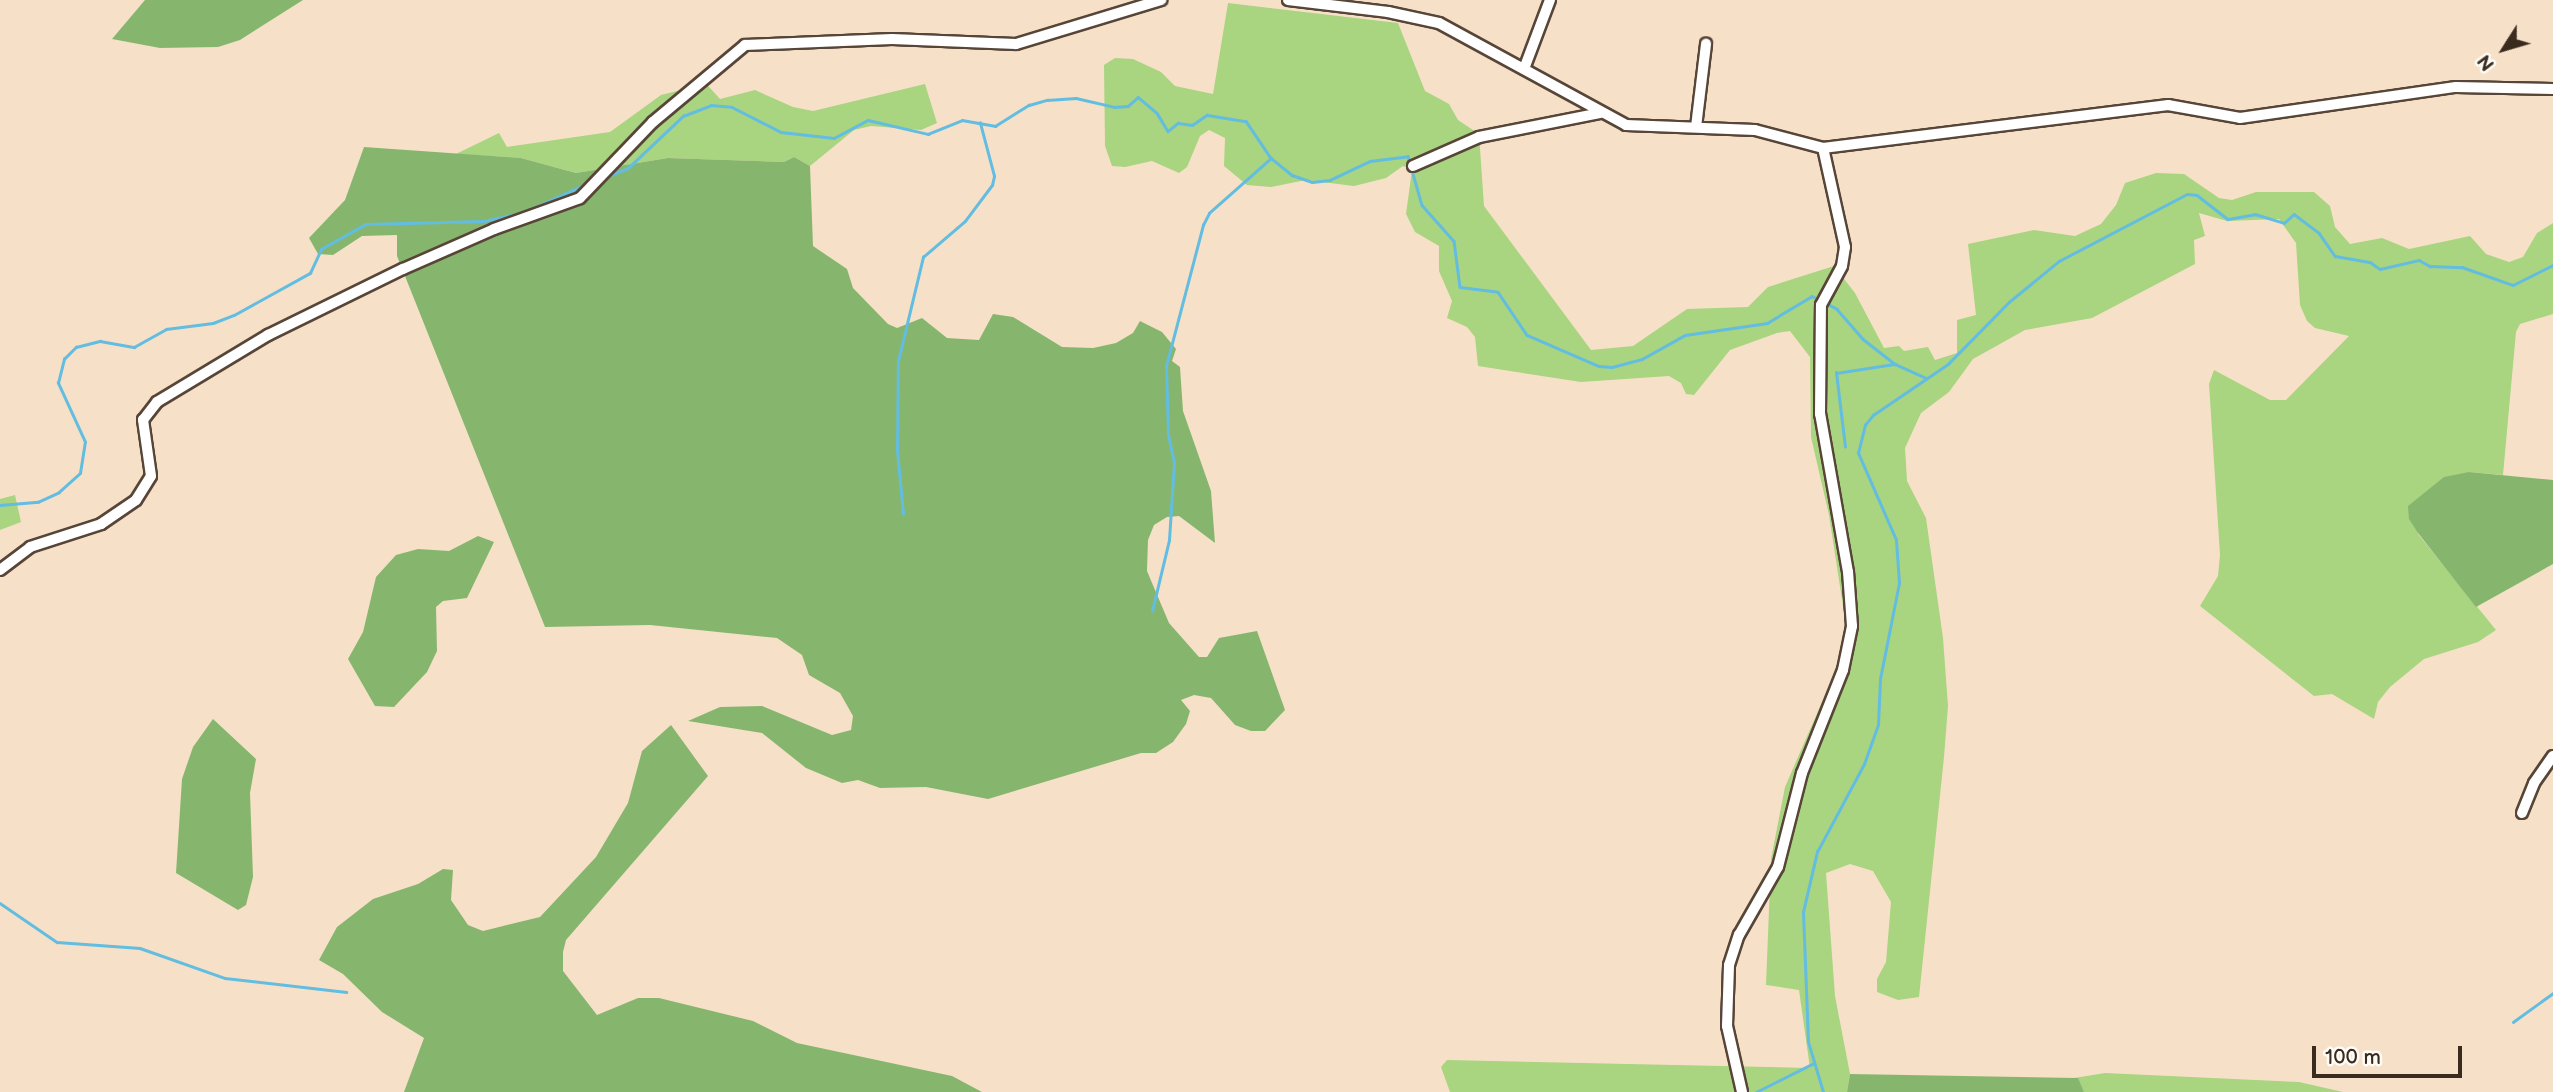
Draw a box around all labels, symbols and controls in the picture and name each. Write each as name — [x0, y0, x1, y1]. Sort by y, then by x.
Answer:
north arrow — [2469, 14, 2539, 84]
text: N — [2473, 49, 2500, 75]
scale bar — [2315, 1032, 2466, 1076]
text: 100 m — [2325, 1045, 2381, 1070]

